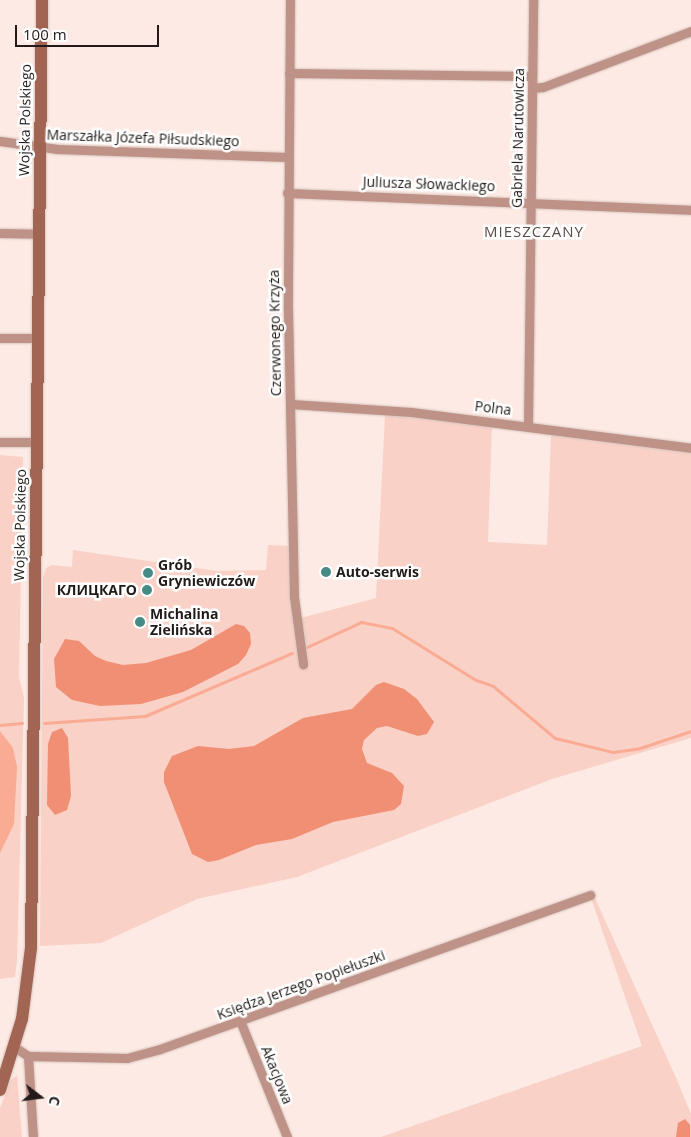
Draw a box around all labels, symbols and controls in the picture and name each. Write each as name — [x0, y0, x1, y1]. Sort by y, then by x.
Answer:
scale bar — [18, 15, 161, 47]
text: 100 m — [23, 24, 67, 44]
street label: Wojska Polskiego — [16, 64, 34, 176]
street label: Gabriela Narutowicza — [508, 68, 528, 208]
street label: Marszałka Józefa Piłsudskiego — [46, 126, 240, 150]
street label: Juliusza Słowackiego — [363, 173, 495, 195]
district label: MIESZCZANY — [483, 223, 585, 241]
street label: Czerwonego Krzyża — [265, 270, 285, 396]
street label: Polna — [474, 397, 512, 419]
street label: Wojska Polskiego — [11, 469, 29, 581]
place label: Grób Gryniewiczów — [158, 557, 255, 590]
place label: Auto-serwis — [336, 564, 419, 580]
marker: Auto-serwis — [320, 566, 332, 578]
marker: Grób Gryniewiczów — [142, 567, 154, 579]
place label: КЛИЦКАГО — [57, 582, 137, 598]
marker: КЛИЦКАГО — [141, 584, 153, 596]
place label: Michalina Zielińska — [150, 606, 219, 638]
marker: Michalina Zielińska — [134, 616, 146, 628]
street label: Księdza Jerzego Popiełuszki — [215, 947, 387, 1023]
street label: Akacjowa — [258, 1043, 296, 1107]
north arrow — [15, 1072, 65, 1122]
text: С — [45, 1094, 65, 1108]

